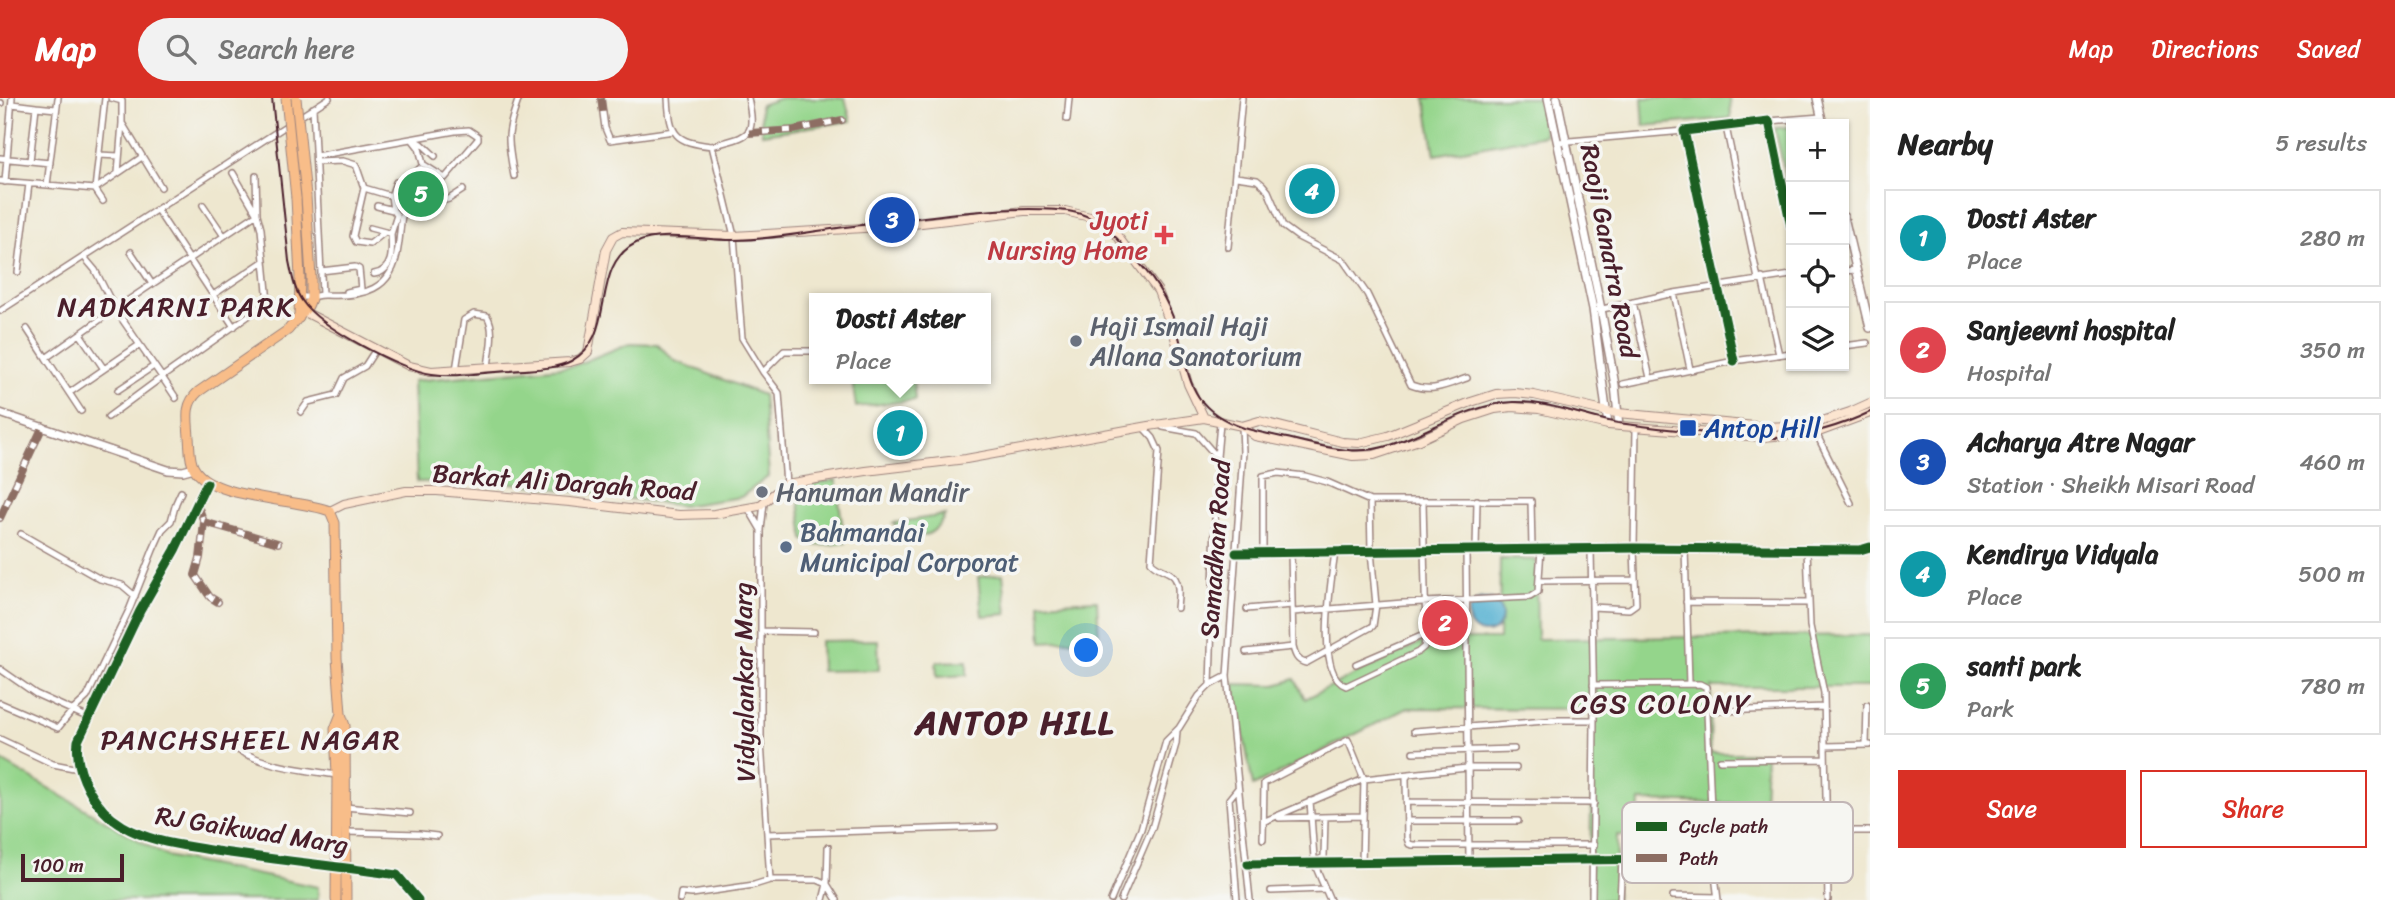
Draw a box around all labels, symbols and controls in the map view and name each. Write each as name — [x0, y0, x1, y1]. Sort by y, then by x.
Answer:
search box — [138, 18, 628, 81]
text: Map — [35, 20, 96, 78]
text: Search here — [218, 26, 355, 72]
text: Map — [2069, 28, 2113, 70]
text: Directions — [2151, 28, 2259, 70]
text: Saved — [2297, 28, 2360, 70]
icon: search — [162, 30, 200, 68]
text: Nearby — [1898, 117, 1993, 171]
map controls — [1786, 119, 1849, 371]
button: + — [1786, 119, 1849, 182]
text: 5 results — [2276, 123, 2367, 164]
street label: Raoji Ganatra Road — [1567, 140, 1654, 364]
pin: 4 — [1289, 165, 1335, 217]
pin: 5 — [398, 168, 444, 220]
button: − — [1786, 182, 1849, 245]
pin: 3 — [869, 194, 915, 246]
text: Dosti Aster — [1967, 195, 2095, 241]
place label: Jyoti Nursing Home — [988, 197, 1149, 273]
text: 1 — [1918, 218, 1928, 259]
text: 280 m — [2300, 218, 2365, 259]
marker: Jyoti Nursing Home — [1154, 225, 1174, 245]
text: Place — [1967, 241, 2022, 282]
button: locate — [1786, 245, 1849, 308]
district label: NADKARNI PARK — [57, 282, 295, 331]
popup — [809, 293, 991, 384]
text: Dosti Aster — [836, 295, 964, 341]
place label: Haji Ismail Haji Allana Sanatorium — [1089, 303, 1302, 379]
text: Sanjeevni hospital — [1967, 307, 2175, 353]
button: layers — [1786, 308, 1849, 371]
text: 2 — [1916, 330, 1930, 371]
text: 350 m — [2300, 330, 2365, 371]
marker: Haji Ismail Haji Allana Sanatorium — [1068, 333, 1084, 349]
text: Place — [836, 341, 891, 382]
text: Hospital — [1967, 353, 2051, 394]
place label: Antop Hill — [1703, 405, 1821, 451]
pin: 1 — [877, 407, 923, 459]
marker: Antop Hill — [1678, 418, 1698, 438]
text: Acharya Atre Nagar — [1967, 419, 2194, 465]
text: 3 — [1917, 442, 1929, 483]
text: 460 m — [2299, 442, 2365, 483]
street label: Barkat Ali Dargah Road — [431, 450, 699, 514]
street label: Samadhan Road — [1186, 456, 1244, 640]
text: Station · Sheikh Misari Road — [1967, 465, 2254, 506]
place label: Hanuman Mandir — [776, 469, 970, 515]
marker: Hanuman Mandir — [754, 484, 770, 500]
place label: Bahmandai Municipal Corporat — [800, 509, 1019, 585]
text: Kendirya Vidyala — [1967, 531, 2158, 577]
marker: Bahmandai Municipal Corporat — [778, 539, 794, 555]
text: 4 — [1916, 554, 1930, 595]
text: 500 m — [2298, 554, 2365, 595]
text: Place — [1967, 577, 2022, 618]
street label: Vidyalankar Marg — [719, 582, 769, 782]
pin: 2 — [1422, 597, 1468, 649]
your location — [1069, 633, 1103, 667]
text: santi park — [1967, 643, 2082, 689]
text: 5 — [1916, 666, 1930, 707]
text: 780 m — [2300, 666, 2365, 707]
district label: CGS COLONY — [1570, 679, 1752, 728]
text: Park — [1967, 689, 2014, 730]
district label: ANTOP HILL — [913, 694, 1115, 752]
district label: PANCHSHEEL NAGAR — [101, 715, 401, 764]
button: Save — [1898, 770, 2126, 848]
button: Share — [2140, 770, 2367, 848]
street label: RJ Gaikwad Marg — [152, 792, 352, 868]
legend — [1622, 802, 1853, 883]
text: Cycle path — [1679, 810, 1768, 843]
text: Path — [1679, 842, 1718, 875]
text: 100 m — [32, 849, 84, 882]
scale bar — [21, 851, 124, 883]

